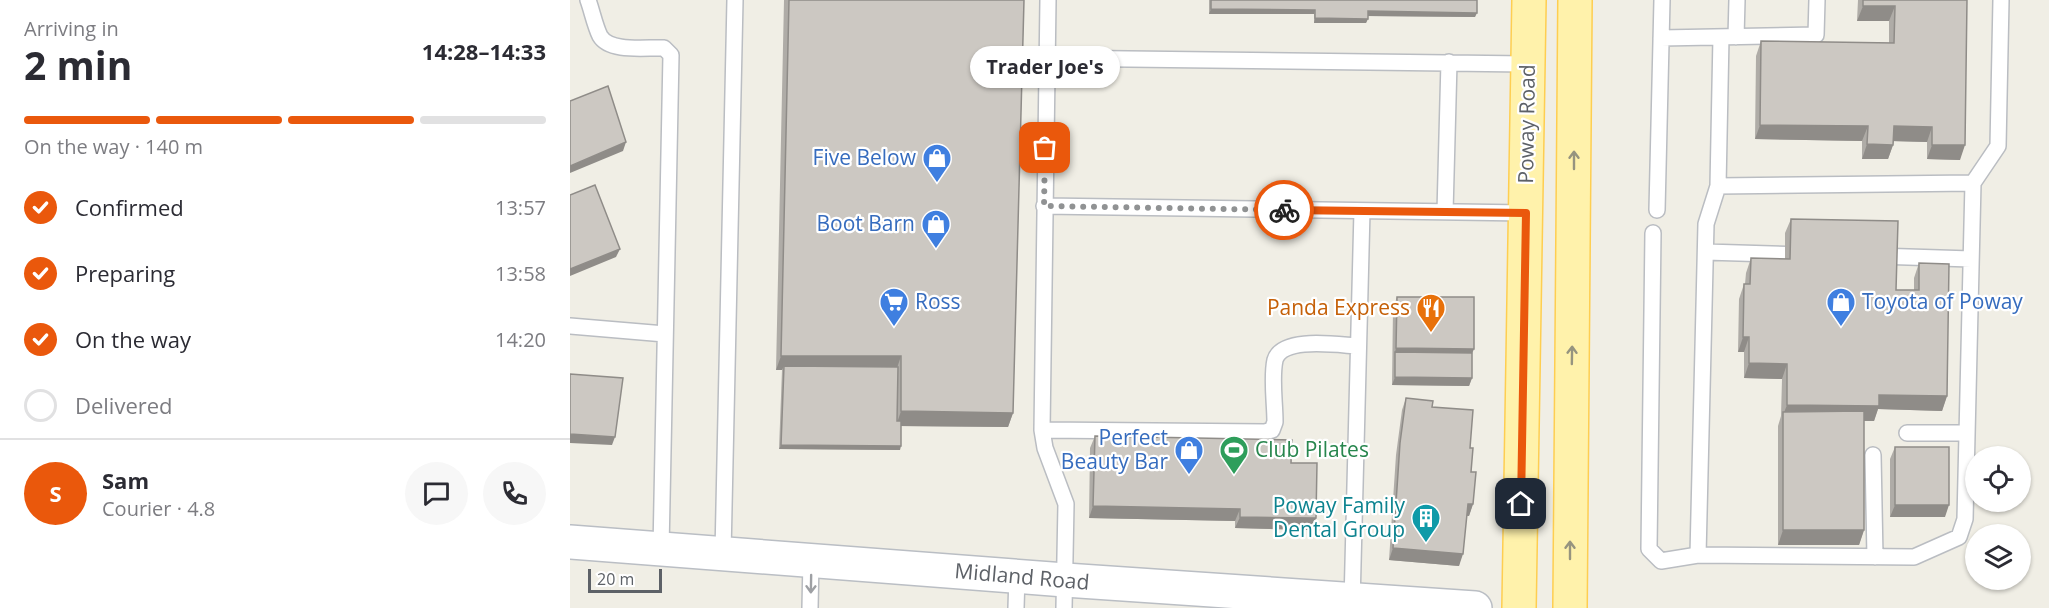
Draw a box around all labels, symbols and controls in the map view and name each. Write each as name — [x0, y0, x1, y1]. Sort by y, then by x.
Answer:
text: Arriving in — [24, 15, 119, 42]
text: 14:28–14:33 — [422, 36, 546, 66]
text: 2 min — [24, 38, 132, 91]
callout: Trader Joe's — [970, 46, 1120, 88]
text: Trader Joe's — [986, 53, 1104, 80]
street label: Poway Road — [1511, 64, 1541, 184]
pin — [1019, 122, 1070, 173]
icon: bag — [1028, 131, 1061, 164]
text: On the way · 140 m — [24, 133, 203, 160]
shop icon: Five Below — [921, 142, 953, 184]
place label: Five Below — [813, 143, 917, 171]
one-way arrow — [1568, 150, 1580, 170]
courier — [1254, 180, 1314, 240]
icon: check — [24, 191, 57, 224]
text: Confirmed — [75, 192, 184, 222]
text: 13:57 — [495, 194, 546, 221]
icon: bike — [1268, 194, 1301, 227]
shop icon: Boot Barn — [920, 208, 952, 250]
place label: Boot Barn — [817, 209, 915, 237]
icon: check — [24, 257, 57, 290]
text: Preparing — [75, 258, 175, 288]
text: 13:58 — [495, 260, 546, 287]
supermarket icon: Ross — [878, 286, 910, 328]
shop icon: Toyota of Poway — [1825, 286, 1857, 328]
place label: Ross — [915, 287, 961, 315]
place label: Toyota of Poway — [1862, 287, 2023, 315]
restaurant icon: Panda Express — [1415, 292, 1447, 334]
place label: Panda Express — [1267, 293, 1410, 321]
icon: check — [24, 323, 57, 356]
text: On the way — [75, 324, 191, 354]
text: 14:20 — [495, 326, 546, 353]
one-way arrow — [1566, 345, 1578, 365]
text: Delivered — [75, 390, 173, 420]
place label: Perfect Beauty Bar — [1061, 423, 1168, 475]
shop icon: Perfect Beauty Bar — [1173, 434, 1205, 476]
sports icon: Club Pilates — [1218, 434, 1250, 476]
place label: Club Pilates — [1255, 435, 1369, 463]
map controls — [1965, 446, 2031, 590]
button: locate — [1965, 446, 2031, 512]
button: chat — [405, 462, 468, 525]
button: phone — [483, 462, 546, 525]
text: Sam — [102, 465, 149, 495]
text: S — [49, 478, 62, 508]
pin — [1495, 478, 1546, 529]
icon: home — [1504, 487, 1537, 520]
place label: Poway Family Dental Group — [1273, 491, 1405, 543]
text: Courier · 4.8 — [102, 495, 215, 522]
building icon: Poway Family Dental Group — [1410, 502, 1442, 544]
button: layers — [1965, 524, 2031, 590]
one-way arrow — [1564, 540, 1576, 560]
street label: Midland Road — [953, 556, 1091, 596]
scale bar — [588, 566, 662, 594]
text: 20 m — [597, 568, 634, 590]
one-way arrow — [805, 573, 816, 593]

